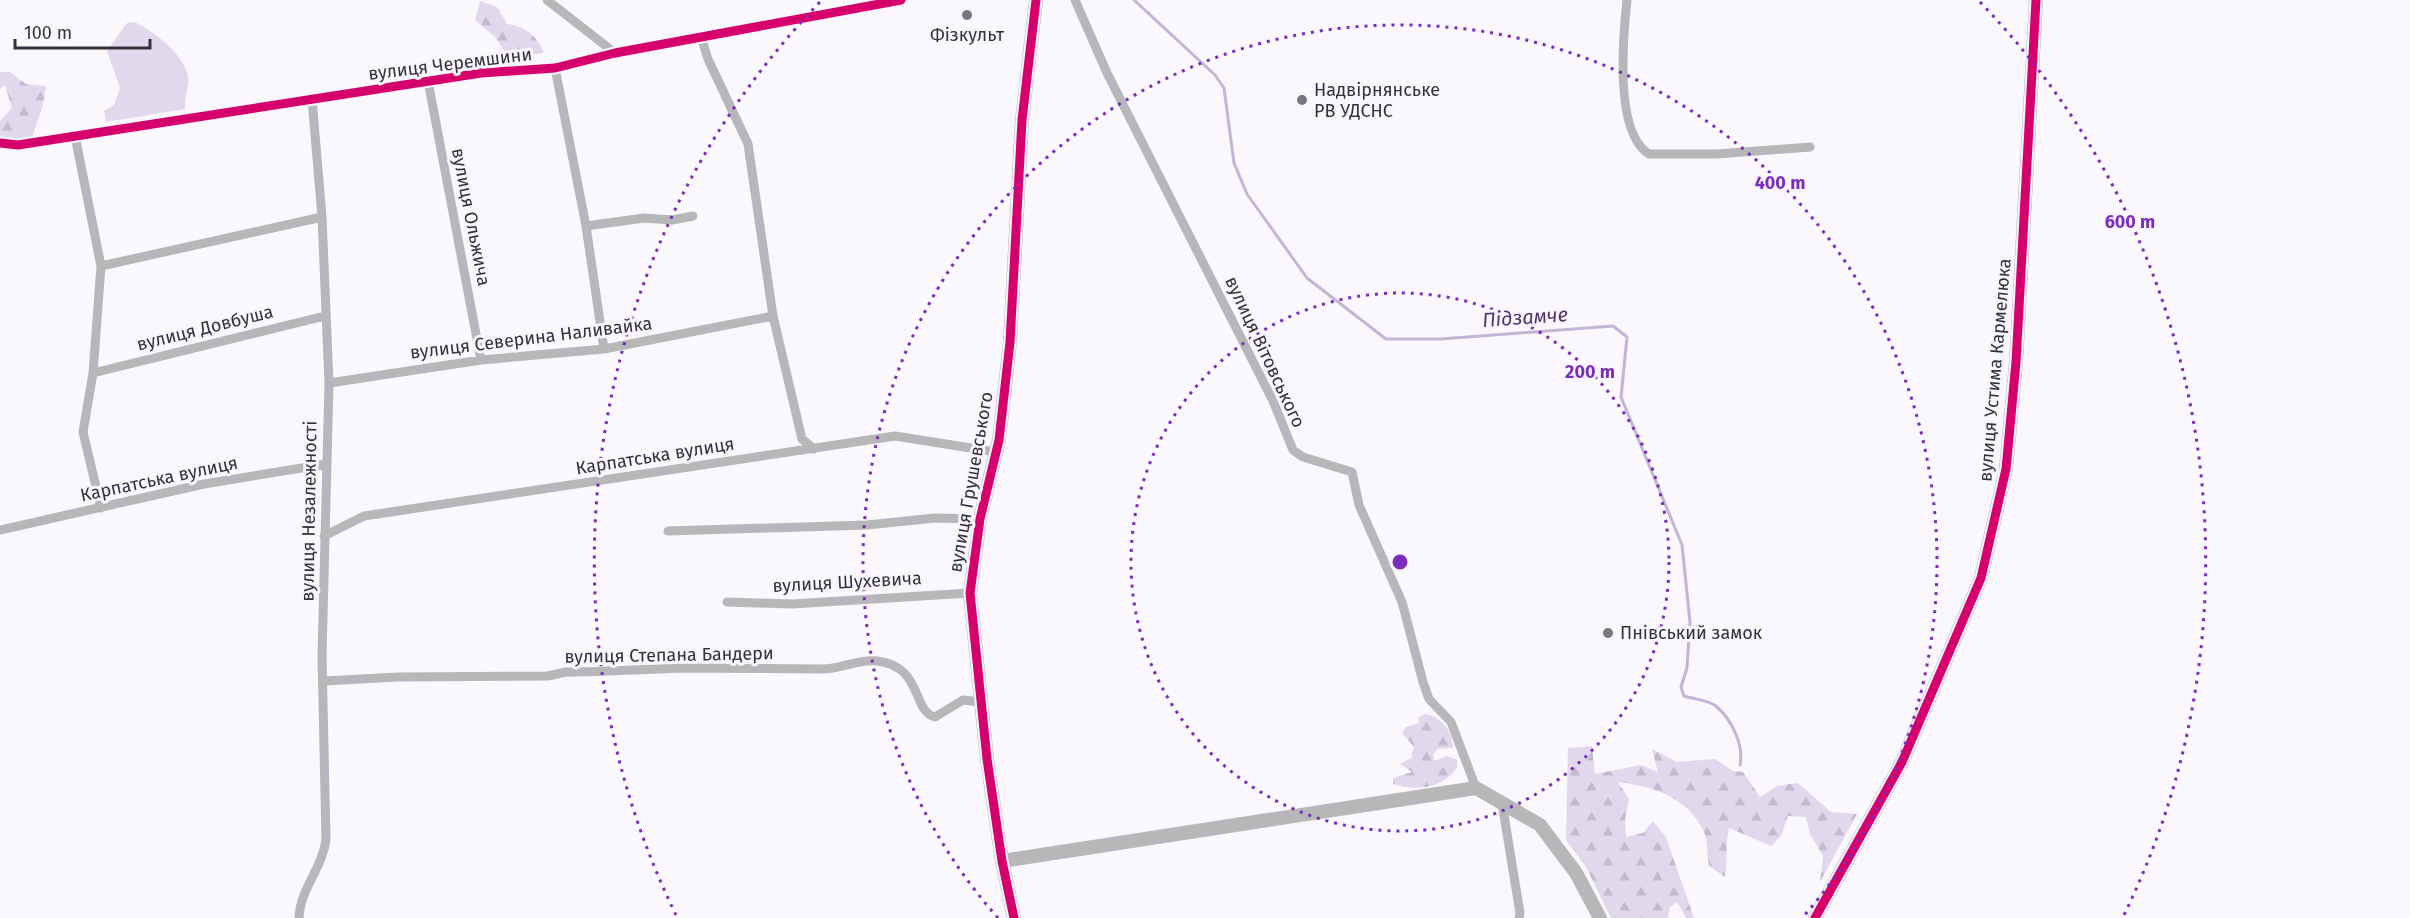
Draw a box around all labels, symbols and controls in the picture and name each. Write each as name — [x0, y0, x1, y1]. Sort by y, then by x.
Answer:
marker: Фізкульт — [960, 8, 974, 22]
scale bar — [15, 12, 150, 50]
text: 100 m — [24, 22, 72, 44]
place label: Фізкульт — [930, 24, 1005, 46]
street label: вулиця Черемшини — [367, 43, 533, 85]
place label: Надвірнянське РВ УДСНС — [1314, 79, 1440, 122]
marker: Надвірнянське РВ УДСНС — [1295, 93, 1309, 107]
street label: вулиця Ольжича — [447, 146, 495, 288]
text: 400 m — [1755, 172, 1805, 194]
text: 600 m — [2105, 211, 2155, 233]
street label: вулиця Устима Кармелюка — [1974, 257, 2016, 483]
street label: вулиця Вітовського — [1220, 273, 1310, 431]
street label: вулиця Довбуша — [134, 300, 276, 356]
water label: Підзамче — [1481, 302, 1569, 332]
street label: вулиця Северина Наливайка — [409, 312, 653, 364]
text: 200 m — [1565, 361, 1615, 383]
street label: вулиця Грушевського — [944, 390, 998, 574]
street label: вулиця Незалежності — [296, 420, 322, 602]
street label: Карпатська вулиця — [574, 433, 736, 479]
street label: Карпатська вулиця — [78, 452, 240, 506]
centre of rings — [1390, 552, 1410, 572]
street label: вулиця Шухевича — [772, 567, 922, 597]
place label: Пнівський замок — [1620, 622, 1763, 644]
marker: Пнівський замок — [1601, 626, 1615, 640]
street label: вулиця Степана Бандери — [564, 642, 774, 668]

